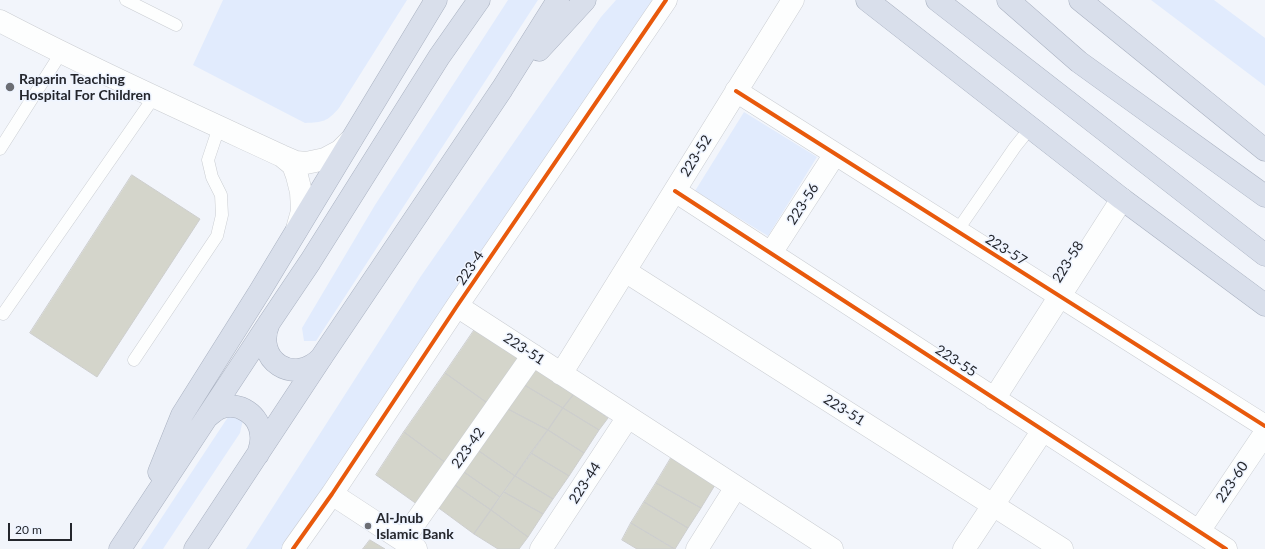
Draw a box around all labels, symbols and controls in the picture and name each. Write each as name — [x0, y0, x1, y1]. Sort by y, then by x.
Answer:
place label: Raparin Teaching Hospital For Children — [19, 71, 151, 104]
marker: Raparin Teaching Hospital For Children — [4, 81, 16, 93]
street label: 223-52 — [677, 132, 715, 180]
street label: 223-56 — [783, 180, 823, 228]
street label: 223-57 — [982, 231, 1030, 269]
street label: 223-58 — [1049, 238, 1087, 286]
street label: 223-4 — [453, 248, 487, 288]
street label: 223-51 — [500, 329, 548, 369]
street label: 223-55 — [932, 341, 980, 381]
street label: 223-51 — [820, 391, 868, 429]
street label: 223-42 — [448, 424, 488, 472]
street label: 223-60 — [1212, 458, 1252, 506]
street label: 223-44 — [565, 459, 605, 507]
place label: Al-Jnub Islamic Bank — [376, 510, 454, 542]
scale bar — [10, 515, 74, 541]
marker: Al-Jnub Islamic Bank — [363, 521, 373, 531]
text: 20 m — [15, 522, 42, 537]

